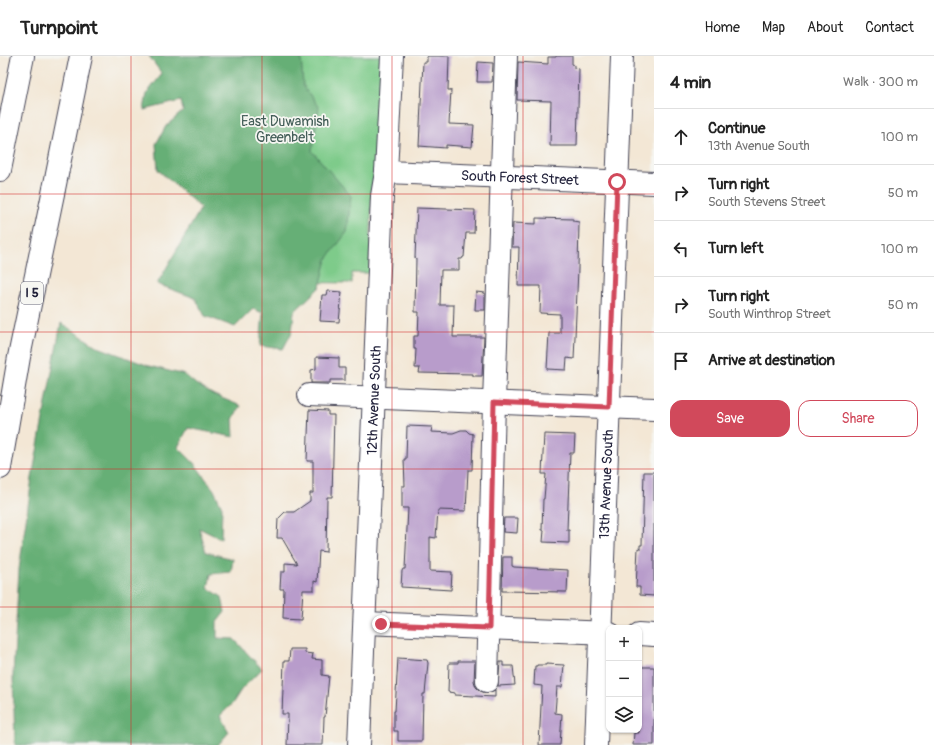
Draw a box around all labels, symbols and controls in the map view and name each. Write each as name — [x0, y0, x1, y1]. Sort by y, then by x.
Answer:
text: Turnpoint — [20, 16, 98, 40]
text: Home — [705, 19, 740, 36]
text: Map — [762, 19, 785, 36]
text: About — [807, 19, 843, 36]
text: Contact — [865, 19, 914, 36]
text: 4 min — [670, 72, 711, 93]
text: Walk · 300 m — [843, 74, 918, 90]
park label: East Duwamish Greenbelt — [241, 113, 329, 146]
text: Continue — [708, 119, 766, 138]
icon: ahead — [670, 126, 692, 148]
text: 100 m — [881, 129, 918, 145]
text: 13th Avenue South — [708, 138, 810, 154]
street label: South Forest Street — [461, 167, 579, 188]
route start — [608, 173, 626, 191]
text: Turn right — [708, 175, 769, 194]
icon: right — [670, 182, 692, 204]
text: 50 m — [888, 185, 918, 201]
text: South Stevens Street — [708, 194, 825, 210]
icon: left — [670, 238, 692, 260]
text: Turn left — [708, 239, 764, 258]
text: 100 m — [881, 241, 918, 257]
road number: I 5 — [21, 282, 43, 304]
text: Turn right — [708, 287, 769, 306]
icon: right — [670, 294, 692, 316]
text: 50 m — [888, 297, 918, 313]
text: South Winthrop Street — [708, 306, 831, 322]
street label: 12th Avenue South — [363, 345, 384, 455]
icon: arrive — [670, 350, 692, 372]
text: Arrive at destination — [708, 351, 835, 370]
button: Save — [670, 400, 790, 437]
button: Share — [798, 400, 918, 437]
street label: 13th Avenue South — [595, 429, 616, 539]
route end — [372, 615, 390, 633]
map controls — [606, 625, 642, 733]
button: + — [606, 625, 642, 661]
button: − — [606, 661, 642, 697]
button: layers — [606, 697, 642, 733]

